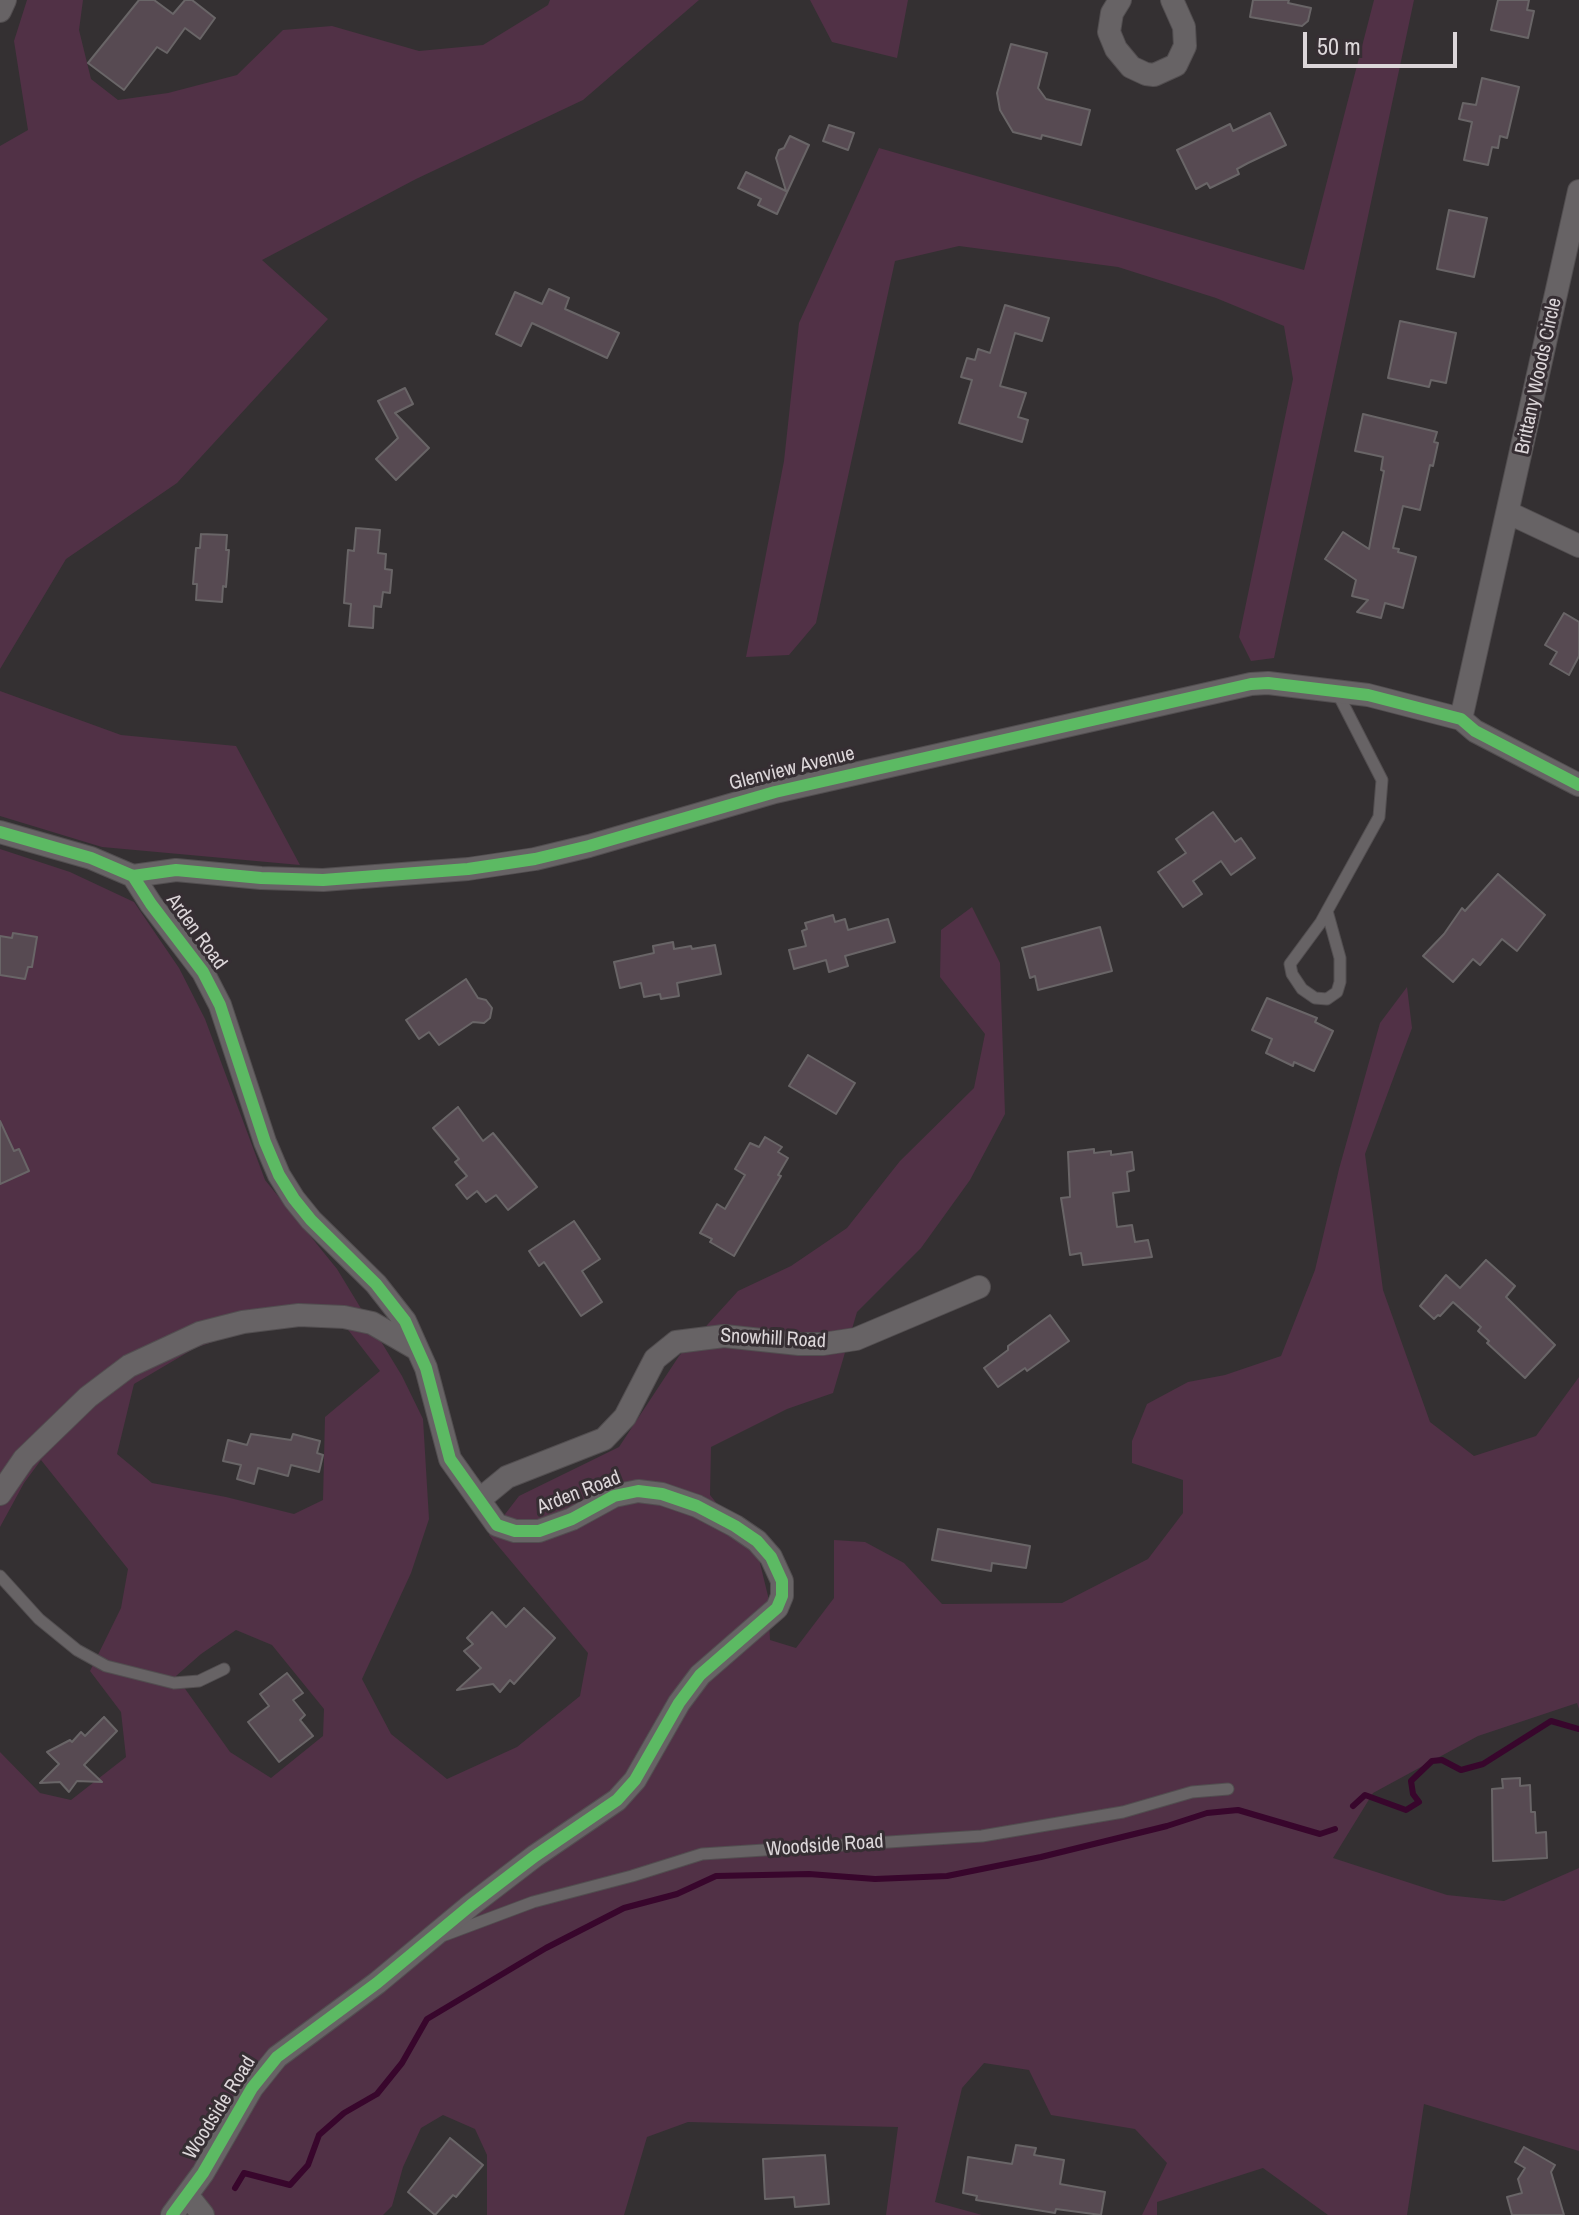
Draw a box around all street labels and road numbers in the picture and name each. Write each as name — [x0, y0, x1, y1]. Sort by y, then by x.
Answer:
street label: Brittany Woods Circle — [1511, 296, 1567, 456]
street label: Glenview Avenue — [727, 742, 857, 796]
street label: Arden Road — [161, 890, 231, 974]
street label: Snowhill Road — [720, 1324, 826, 1354]
street label: Arden Road — [534, 1466, 624, 1520]
street label: Woodside Road — [766, 1830, 884, 1862]
street label: Woodside Road — [179, 2052, 261, 2164]

